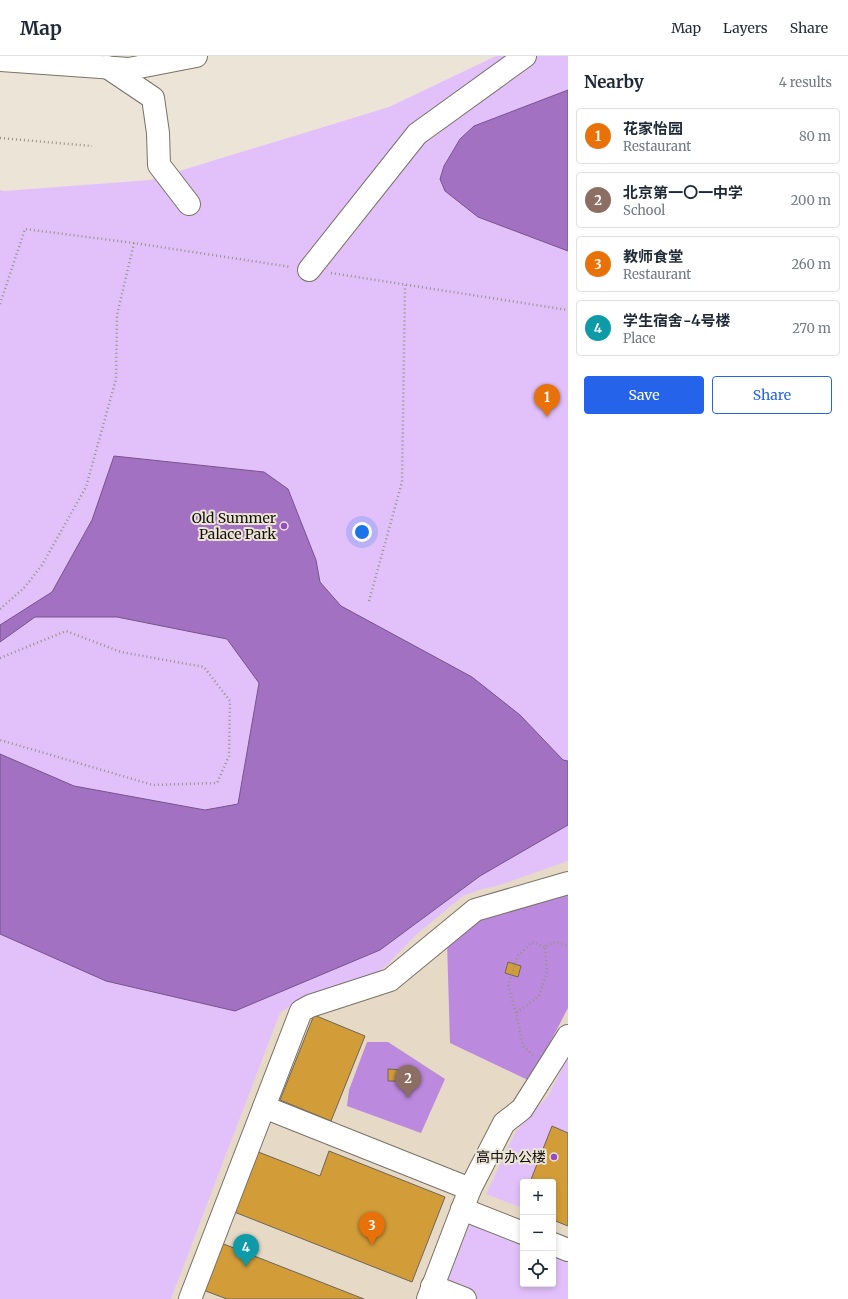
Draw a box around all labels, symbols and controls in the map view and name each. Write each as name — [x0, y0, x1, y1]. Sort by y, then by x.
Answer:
text: Map — [20, 16, 62, 40]
text: Map — [671, 19, 701, 37]
text: Layers — [723, 19, 768, 37]
text: Share — [790, 19, 828, 37]
text: Nearby — [584, 71, 644, 93]
text: 4 results — [779, 74, 832, 91]
text: 花家怡园 — [623, 119, 683, 138]
text: 1 — [595, 128, 601, 145]
text: 80 m — [799, 128, 831, 145]
text: Restaurant — [623, 138, 691, 155]
text: 北京第一〇一中学 — [623, 183, 743, 202]
text: 2 — [594, 192, 602, 209]
text: 200 m — [791, 192, 831, 209]
text: School — [623, 202, 665, 219]
text: 教师食堂 — [623, 247, 683, 266]
text: 3 — [594, 256, 602, 273]
text: 260 m — [791, 256, 831, 273]
text: Restaurant — [623, 266, 691, 283]
text: 学生宿舍-4号楼 — [623, 311, 730, 330]
text: 4 — [594, 320, 602, 337]
text: 270 m — [792, 320, 831, 337]
text: Place — [623, 330, 656, 347]
button: Save — [584, 376, 704, 414]
button: Share — [712, 376, 832, 414]
pin: 1 — [534, 384, 560, 417]
place label: Old Summer Palace Park — [192, 509, 276, 543]
marker: Old Summer Palace Park — [279, 521, 289, 531]
your location — [352, 522, 372, 542]
pin: 2 — [395, 1065, 421, 1098]
place label: 高中办公楼 — [476, 1148, 546, 1166]
marker: 高中办公楼 — [549, 1152, 559, 1162]
map controls — [520, 1179, 556, 1287]
button: + — [520, 1179, 556, 1215]
pin: 3 — [359, 1212, 385, 1245]
button: − — [520, 1215, 556, 1251]
pin: 4 — [233, 1234, 259, 1267]
button: locate — [520, 1251, 556, 1287]

